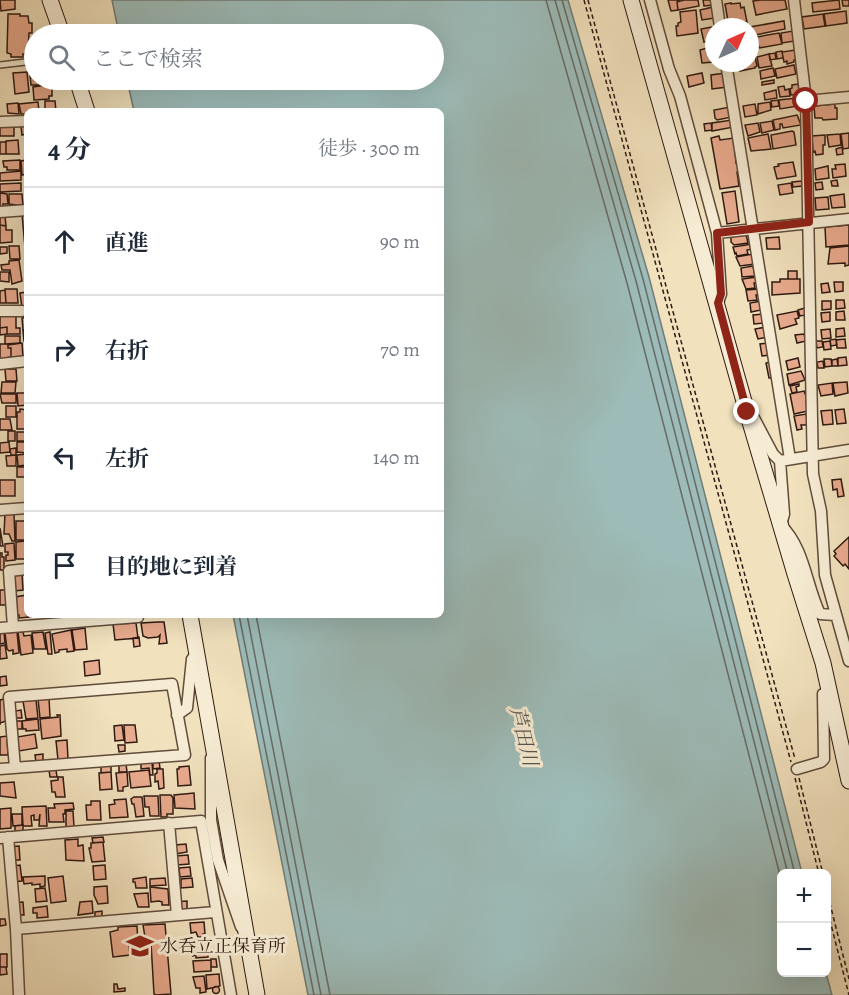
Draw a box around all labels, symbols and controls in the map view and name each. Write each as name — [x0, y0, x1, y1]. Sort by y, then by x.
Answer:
north arrow — [705, 18, 759, 72]
search box — [24, 24, 444, 90]
icon: search — [45, 41, 78, 74]
text: ここで検索 — [93, 44, 203, 74]
route start — [792, 87, 818, 113]
text: 4 分 — [48, 132, 91, 167]
text: 徒歩 · 300 m — [318, 135, 420, 162]
icon: ahead — [48, 225, 81, 258]
text: 直進 — [105, 228, 149, 258]
text: 90 m — [380, 228, 420, 255]
icon: right — [48, 333, 81, 366]
text: 右折 — [105, 336, 149, 366]
text: 70 m — [380, 336, 420, 363]
route end — [733, 398, 759, 424]
icon: left — [48, 441, 81, 474]
text: 左折 — [105, 444, 149, 474]
text: 140 m — [373, 444, 420, 471]
icon: arrive — [48, 549, 81, 582]
text: 目的地に到着 — [105, 552, 237, 582]
water label: 芦田川 — [503, 704, 544, 770]
map controls — [777, 869, 831, 977]
button: + — [777, 869, 831, 923]
button: − — [777, 923, 831, 977]
school or university icon: 水呑立正保育所 — [125, 931, 155, 961]
place label: 水呑立正保育所 — [160, 934, 286, 958]

